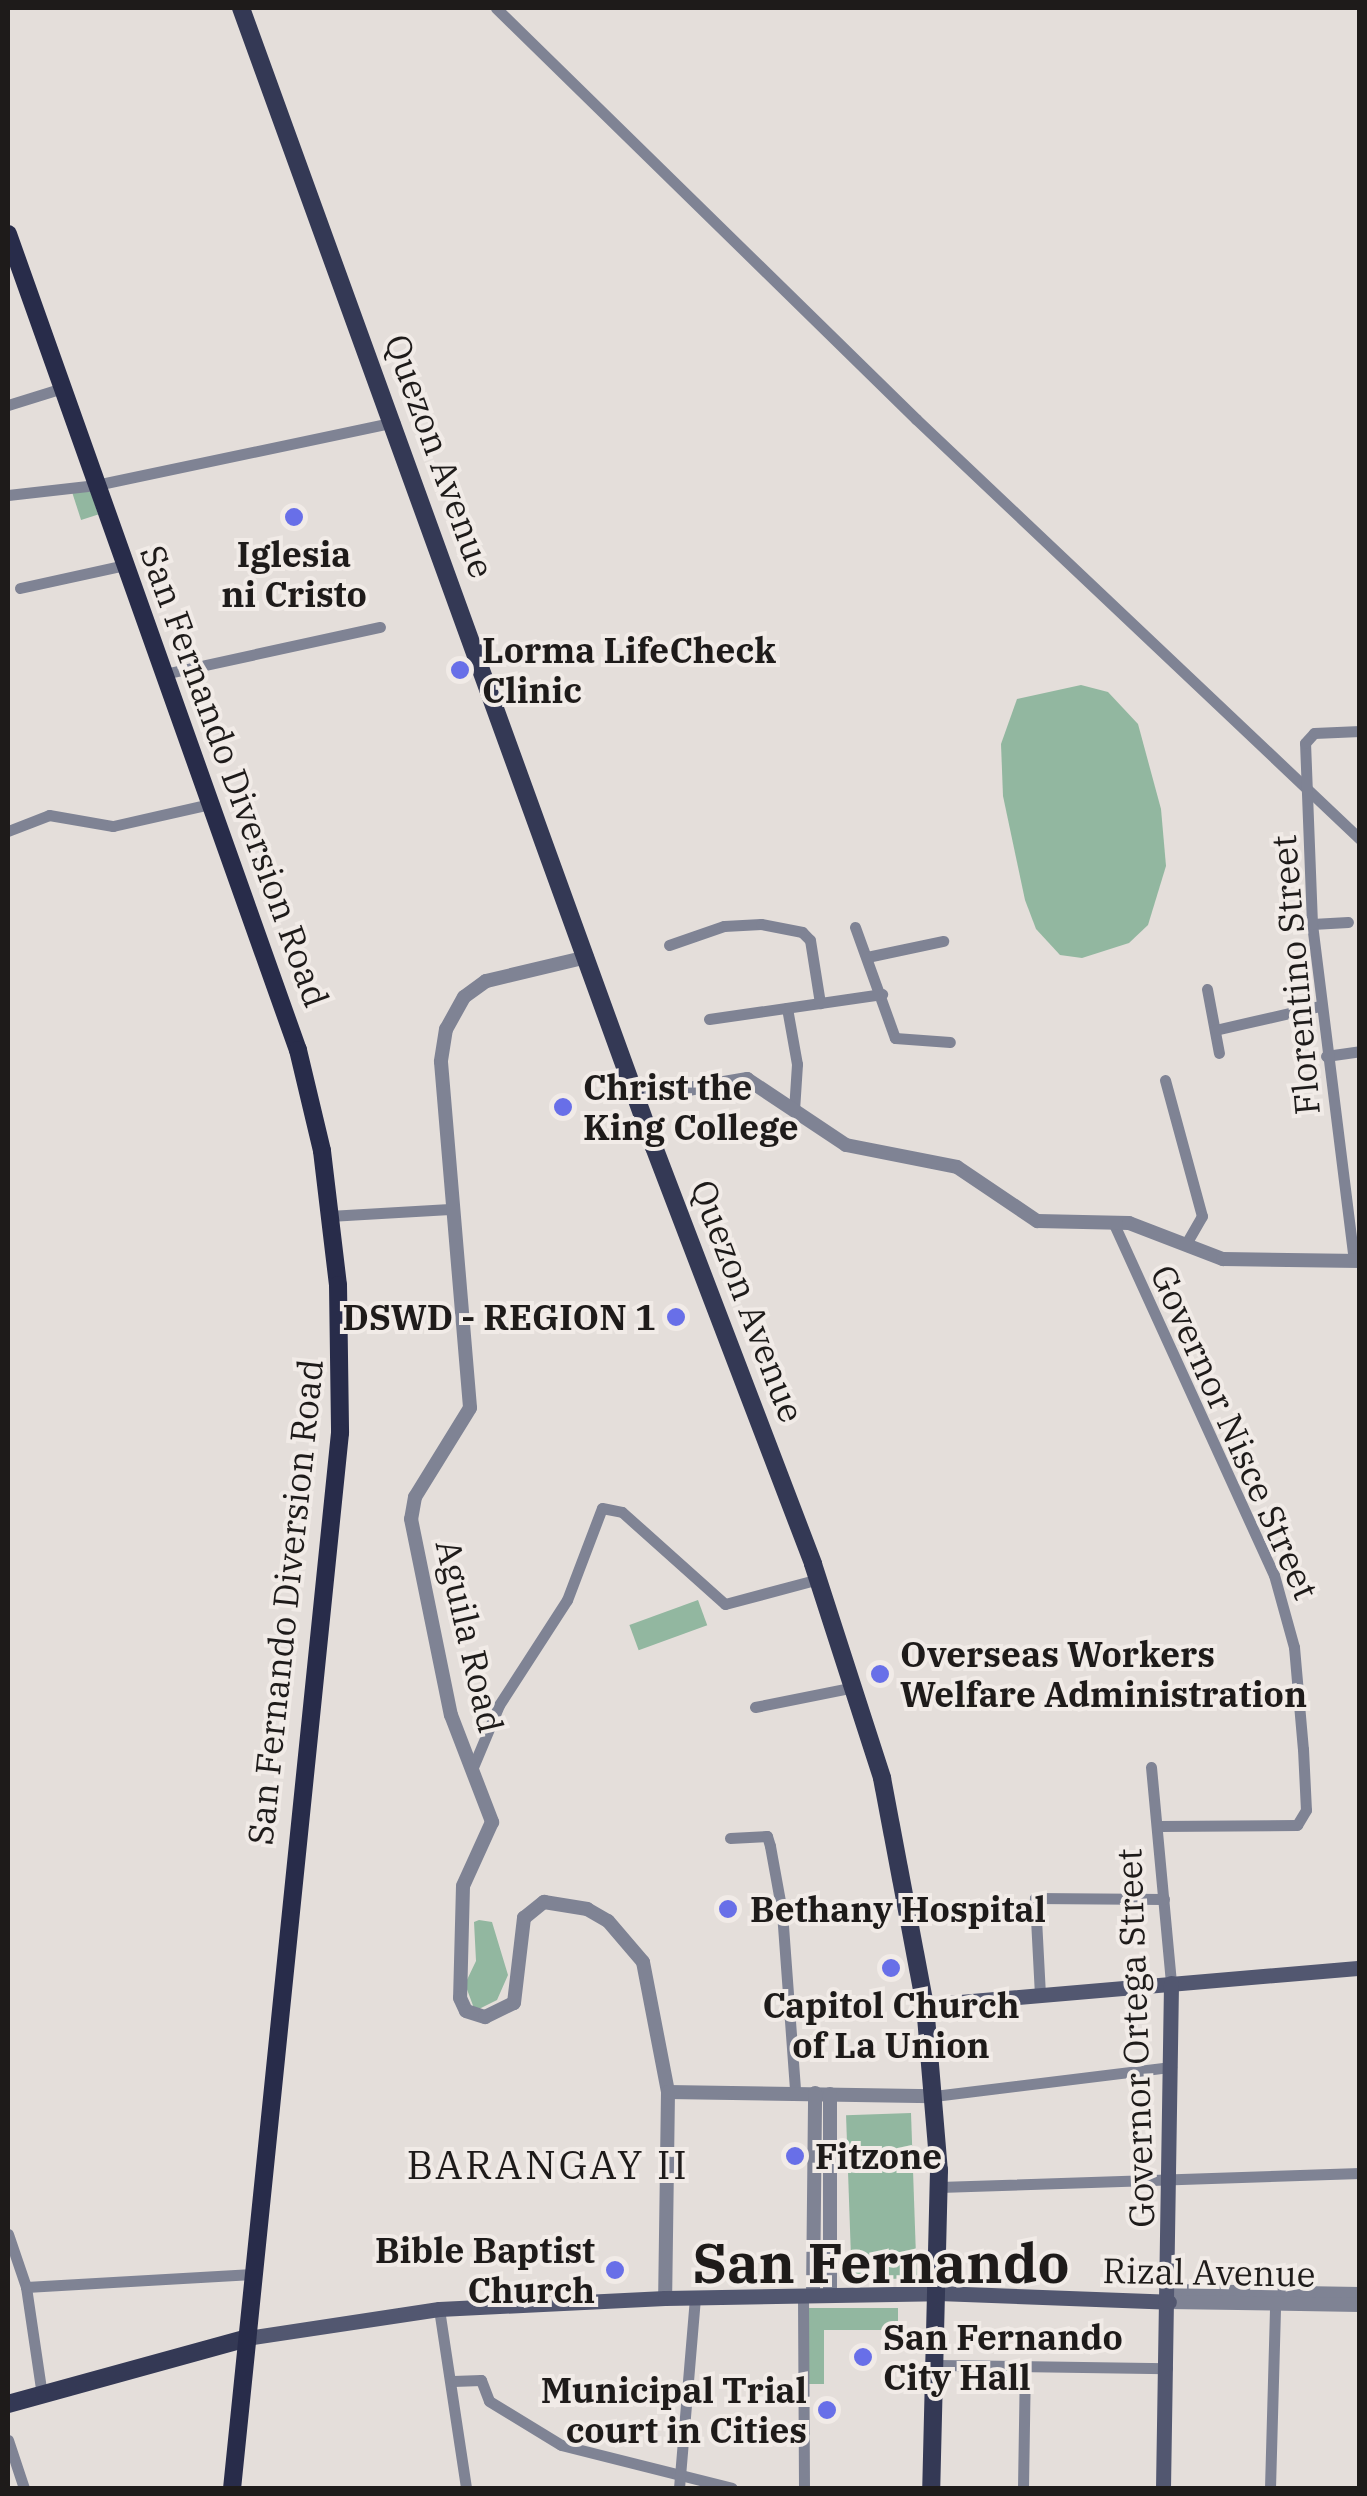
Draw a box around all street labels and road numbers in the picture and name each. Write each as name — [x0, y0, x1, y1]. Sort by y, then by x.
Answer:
street label: Quezon Avenue — [376, 329, 504, 583]
street label: San Fernando Diversion Road — [132, 539, 338, 1013]
street label: Florentino Street — [1262, 833, 1328, 1117]
street label: Quezon Avenue — [683, 1174, 813, 1428]
street label: Governor Nisce Street — [1142, 1258, 1328, 1606]
street label: San Fernando Diversion Road — [239, 1357, 331, 1847]
street label: Aguila Road — [427, 1535, 513, 1737]
street label: Governor Ortega Street — [1107, 1848, 1163, 2228]
street label: Rizal Avenue — [1102, 2249, 1316, 2295]

